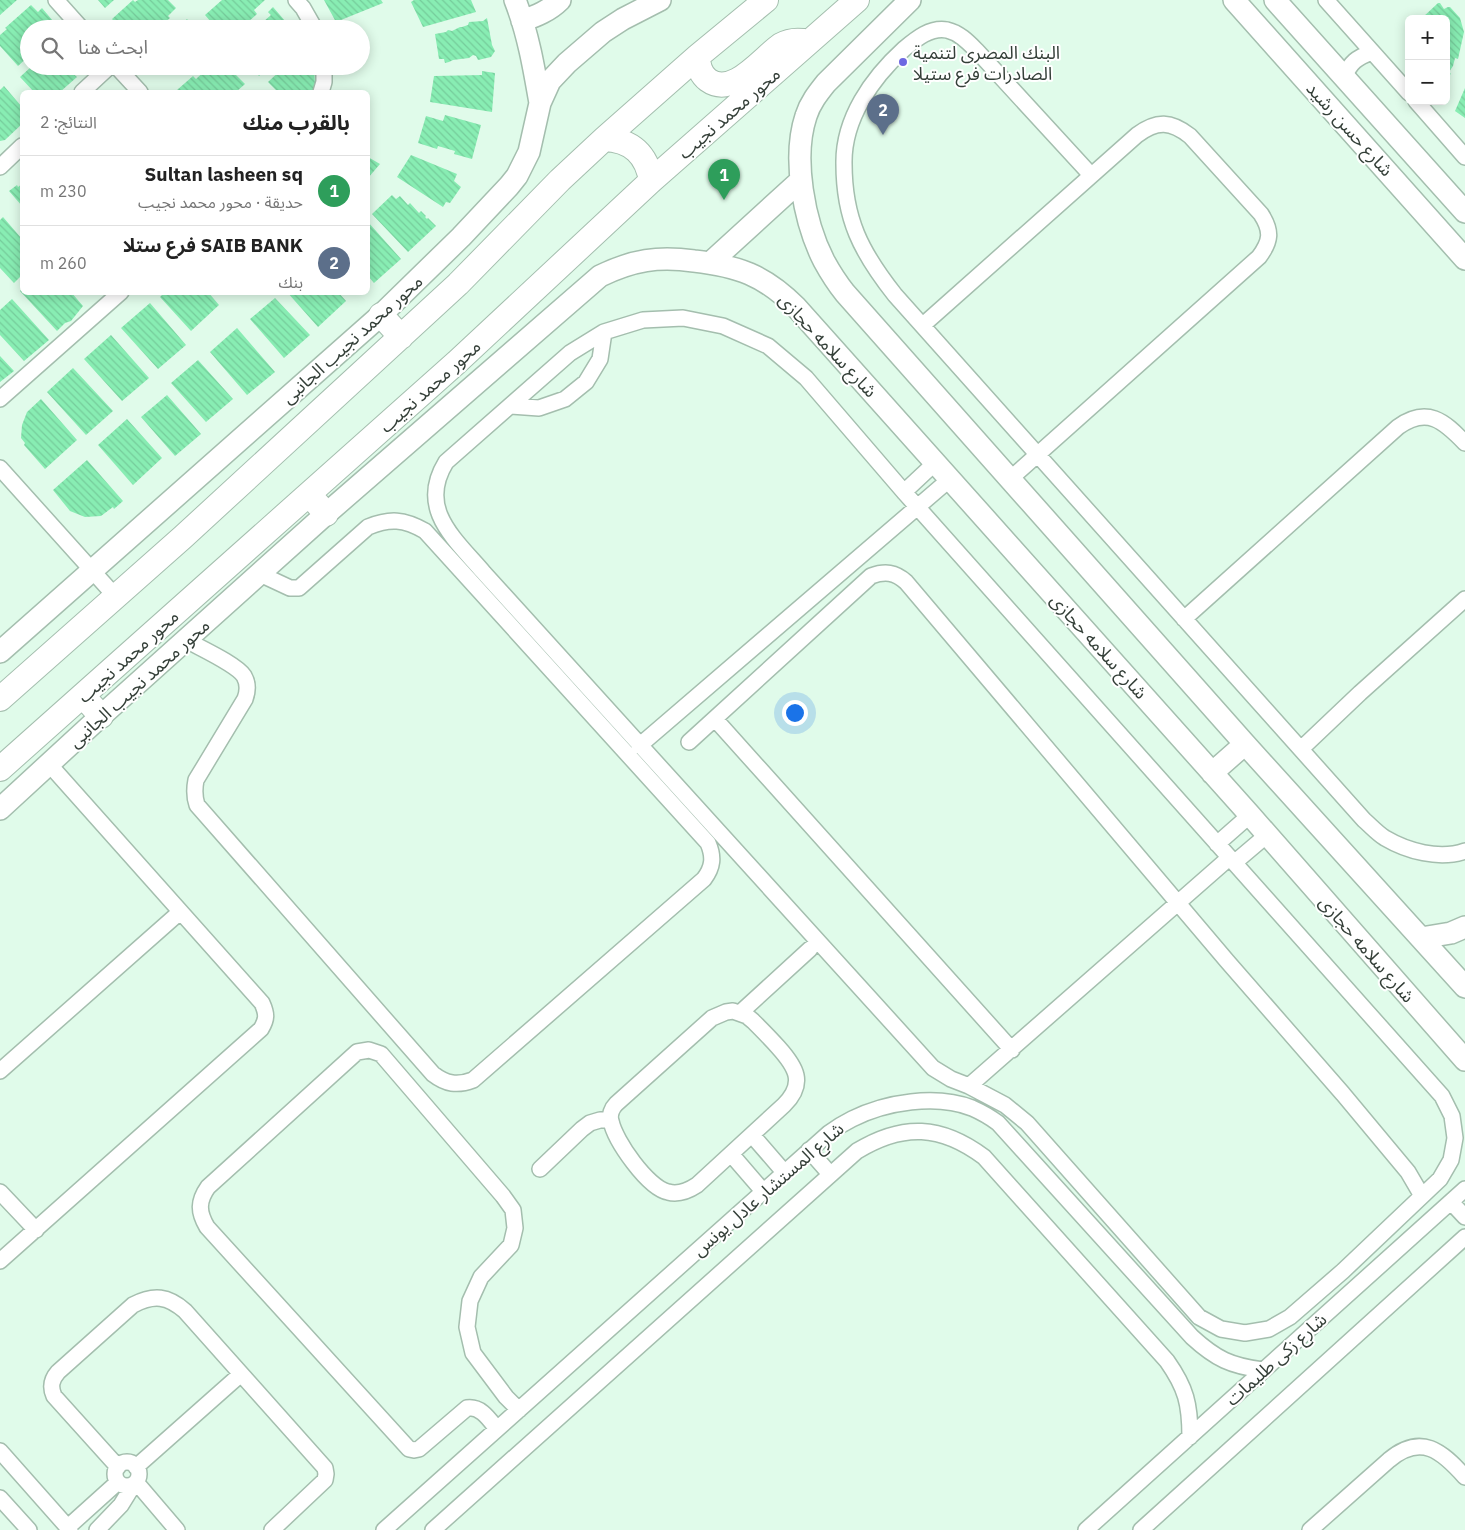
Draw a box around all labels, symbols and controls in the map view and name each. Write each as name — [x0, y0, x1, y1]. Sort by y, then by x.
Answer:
map controls — [1405, 15, 1450, 105]
button: + — [1405, 15, 1450, 60]
search box — [20, 20, 370, 75]
icon: search — [38, 34, 66, 62]
text: ابحث هنا — [78, 35, 148, 59]
place label: البنك المصرى لتنمية الصادرات فرع ستيلا — [913, 41, 1060, 88]
marker: البنك المصرى لتنمية الصادرات فرع ستيلا — [897, 56, 909, 68]
button: − — [1405, 60, 1450, 105]
street label: محور محمد نجيب — [673, 62, 785, 164]
street label: شارع حسن رشيد — [1299, 77, 1398, 183]
pin: 2 — [867, 94, 899, 135]
text: بالقرب منك — [243, 108, 350, 136]
text: النتائج: 2 — [40, 112, 97, 132]
pin: 1 — [708, 159, 740, 200]
text: Sultan lasheen sq — [145, 162, 303, 186]
text: 230 m — [40, 181, 87, 201]
text: 1 — [329, 181, 339, 201]
text: حديقة · محور محمد نجيب — [138, 192, 303, 212]
text: SAIB BANK فرع ستلا — [123, 233, 303, 257]
text: 260 m — [40, 253, 87, 273]
text: 2 — [329, 253, 339, 273]
street label: محور محمد نجيب الجانبى — [277, 269, 427, 409]
text: بنك — [278, 272, 303, 292]
street label: شارع سلامه حجازى — [772, 288, 882, 404]
street label: محور محمد نجيب — [375, 335, 485, 437]
street label: شارع سلامه حجازى — [1043, 588, 1152, 706]
street label: محور محمد نجيب — [73, 605, 183, 707]
street label: محور محمد نجيب الجانبى — [64, 613, 214, 753]
your location — [782, 700, 808, 726]
street label: شارع سلامه حجازى — [1312, 891, 1420, 1009]
street label: شارع المستشار عادل يونس — [688, 1117, 850, 1263]
street label: شارع زكى طليمات — [1221, 1308, 1333, 1413]

